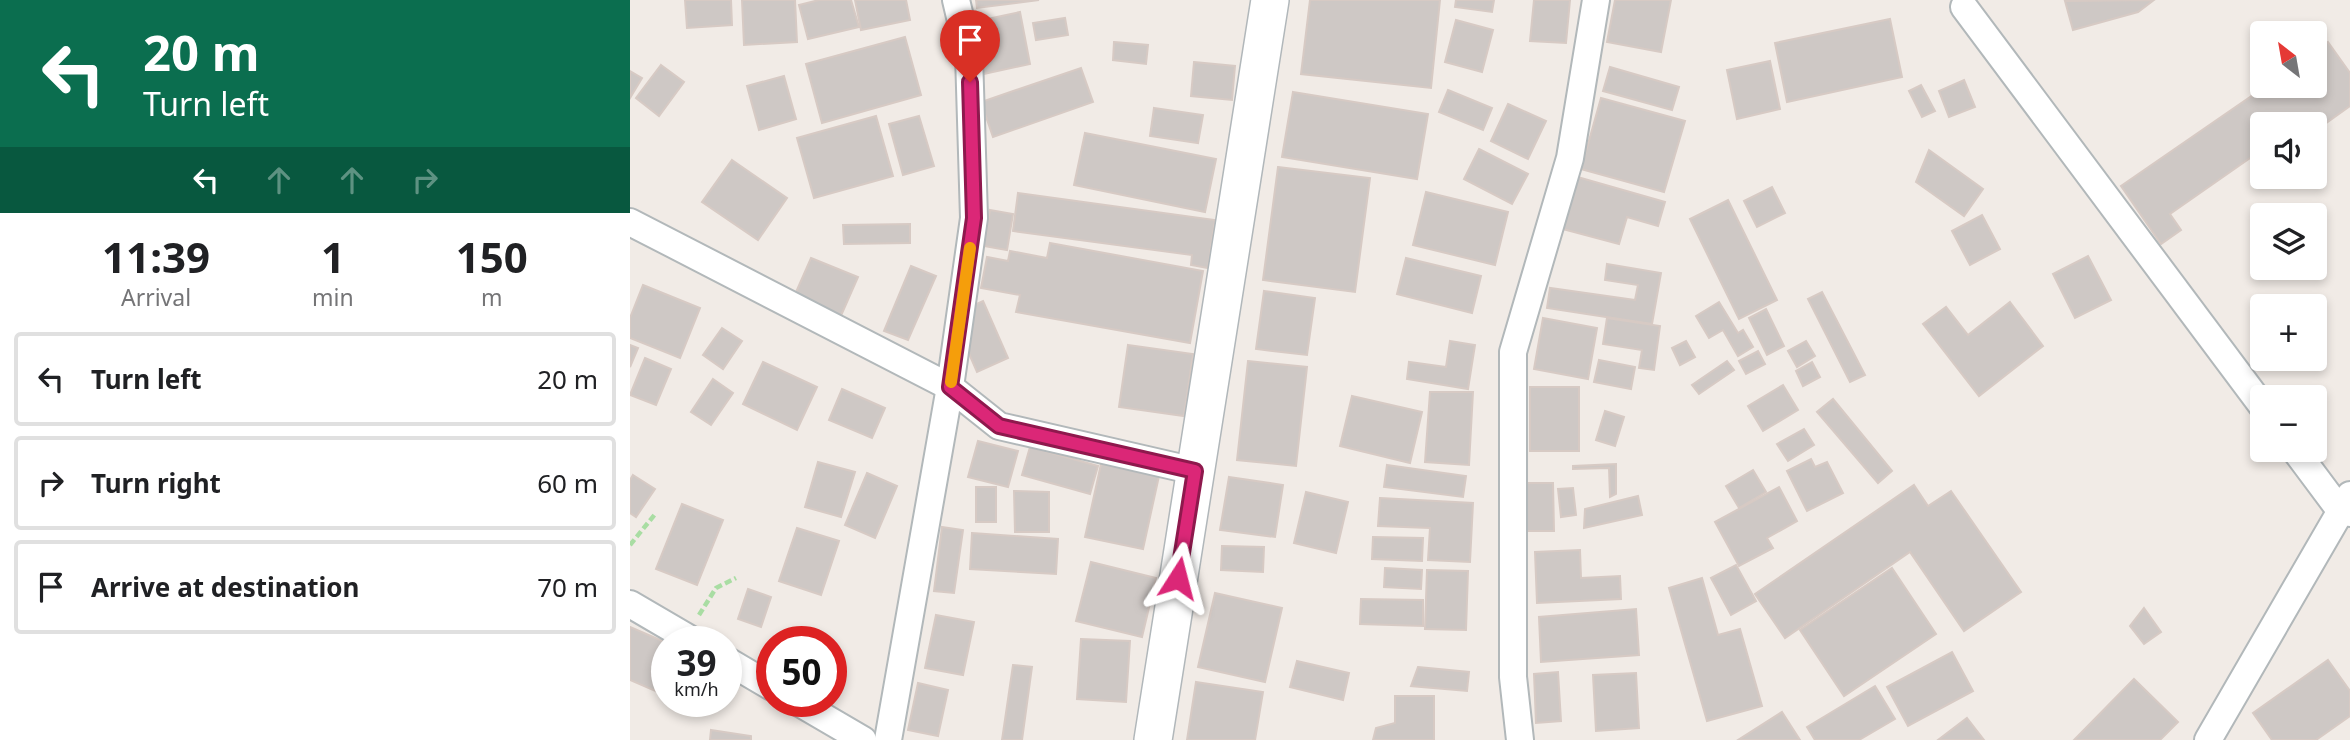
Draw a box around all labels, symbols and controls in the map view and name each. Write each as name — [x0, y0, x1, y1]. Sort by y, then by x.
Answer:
pin — [940, 10, 1000, 82]
text: 20 m — [143, 19, 260, 85]
icon: arrive — [951, 21, 989, 59]
north arrow — [2250, 21, 2328, 98]
map controls — [2250, 21, 2327, 462]
icon: left — [28, 28, 119, 119]
text: Turn left — [143, 82, 269, 125]
button: sound — [2250, 112, 2327, 189]
icon: left — [187, 161, 225, 199]
icon: ahead — [260, 161, 298, 199]
icon: ahead — [333, 161, 371, 199]
icon: right — [406, 161, 444, 199]
button: layers — [2250, 203, 2327, 280]
text: 11:39 — [102, 228, 210, 285]
text: 1 — [321, 228, 345, 285]
text: 150 — [456, 228, 528, 285]
text: Arrival — [121, 281, 191, 313]
text: min — [312, 281, 354, 313]
text: m — [481, 281, 503, 313]
button: + — [2250, 294, 2327, 371]
icon: left — [32, 360, 70, 398]
text: Turn left — [91, 361, 202, 397]
text: 20 m — [537, 361, 598, 397]
button: − — [2250, 385, 2327, 462]
icon: right — [32, 464, 70, 502]
text: Turn right — [91, 465, 221, 501]
text: 60 m — [537, 465, 598, 501]
position arrow — [1141, 541, 1215, 615]
icon: arrive — [32, 568, 70, 606]
text: Arrive at destination — [91, 569, 360, 605]
text: 70 m — [537, 569, 598, 605]
speed limit sign: 50 — [756, 626, 847, 717]
text: 39 — [676, 639, 717, 686]
text: km/h — [674, 677, 719, 701]

